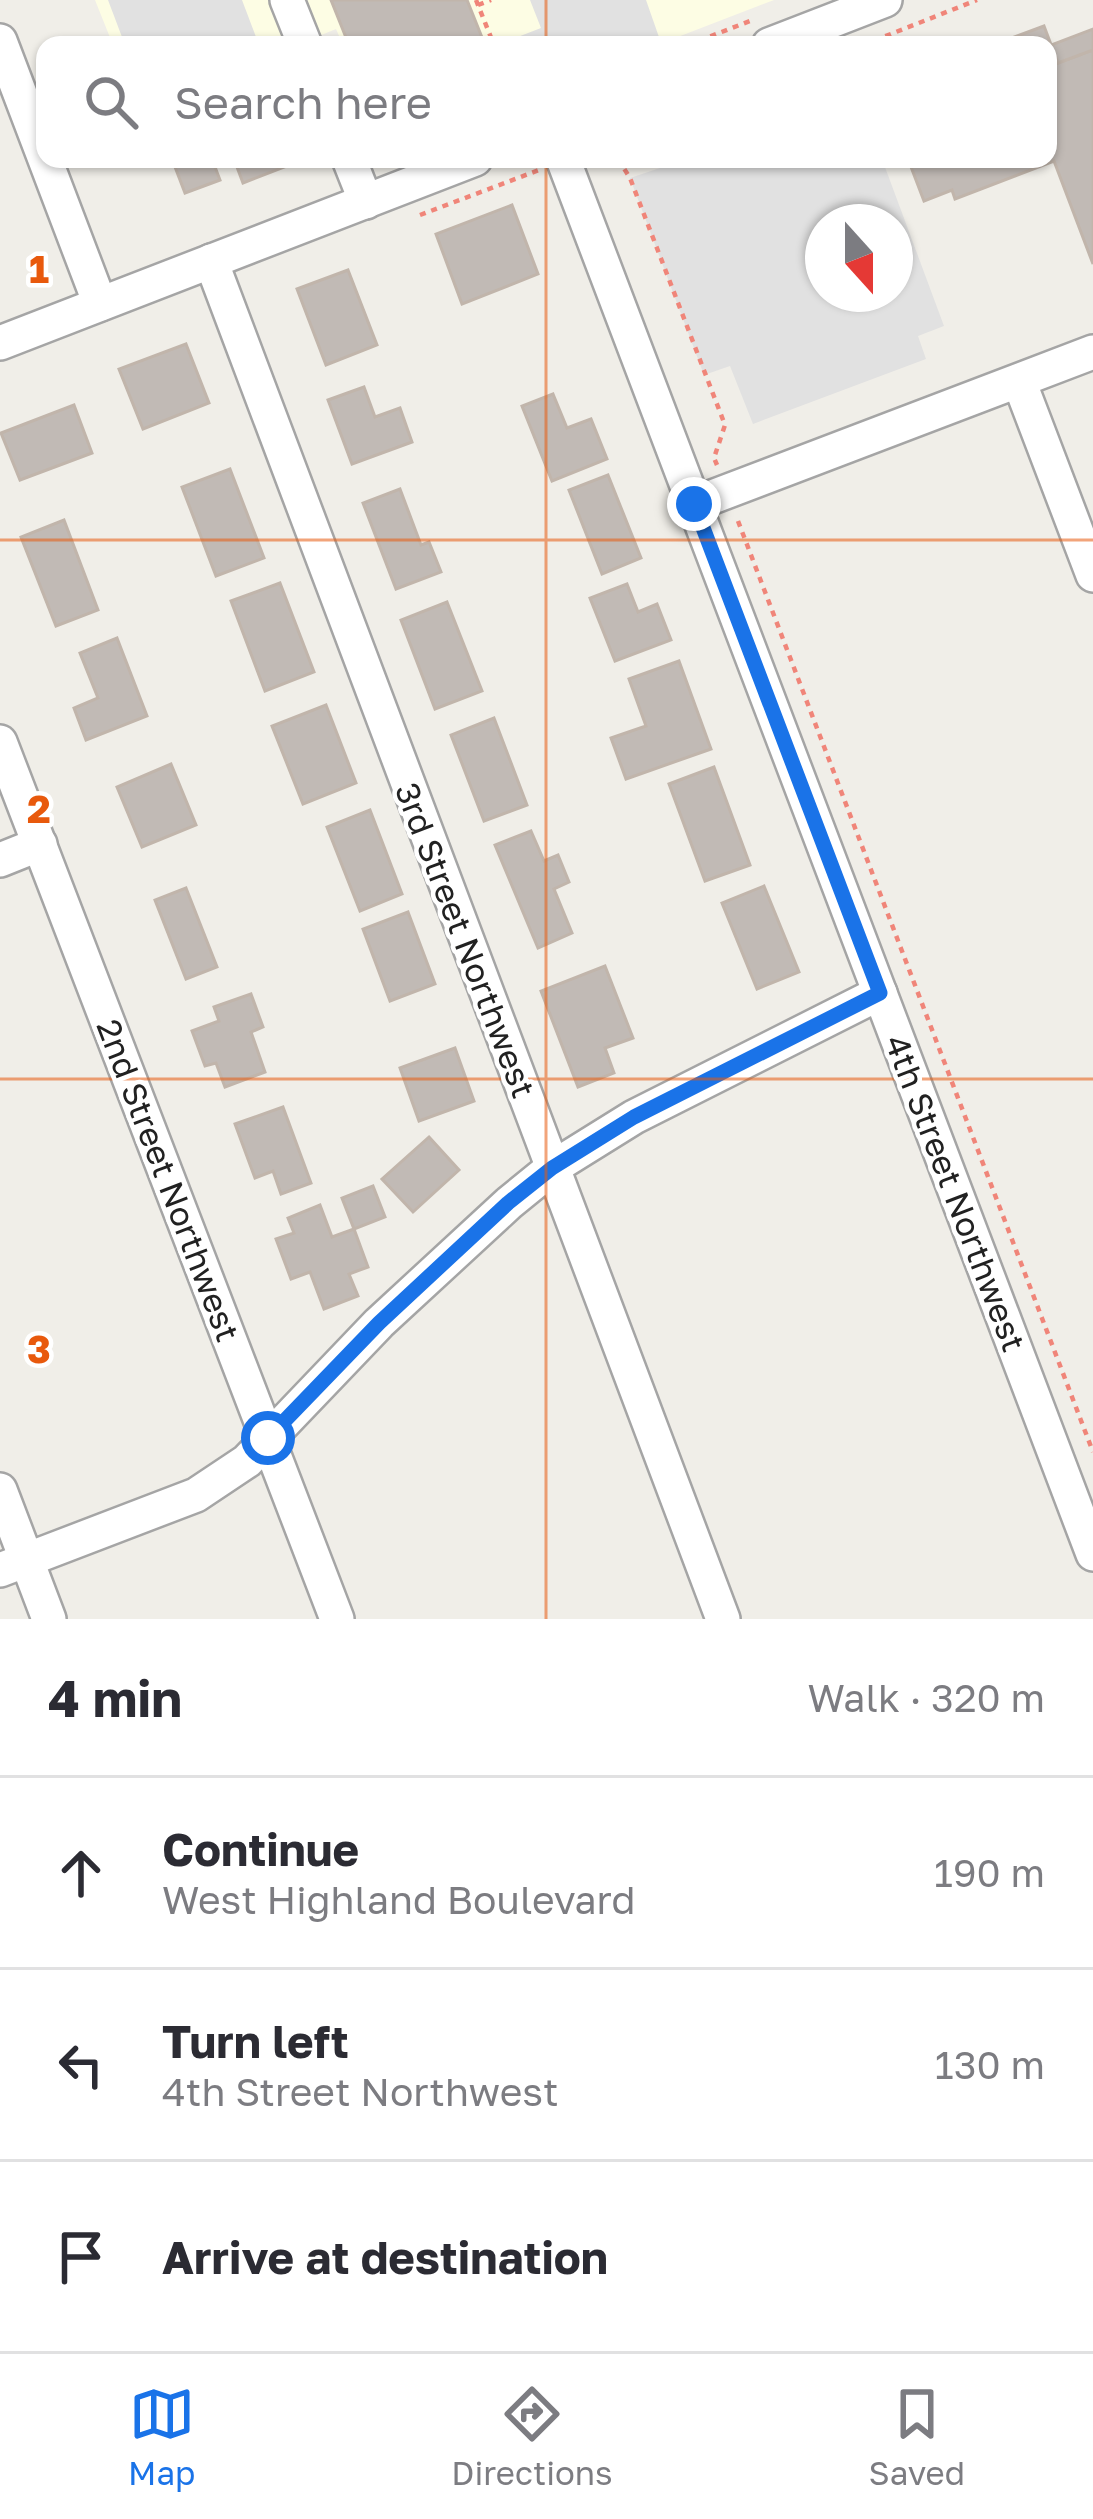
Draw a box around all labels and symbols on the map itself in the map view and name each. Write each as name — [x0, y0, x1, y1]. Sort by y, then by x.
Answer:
north arrow — [805, 204, 913, 312]
text: 1 — [29, 245, 49, 292]
route end — [667, 477, 721, 531]
street label: 3rd Street Northwest — [388, 777, 544, 1103]
text: 2 — [27, 785, 51, 832]
street label: 2nd Street Northwest — [90, 1014, 248, 1346]
street label: 4th Street Northwest — [878, 1029, 1034, 1357]
text: 3 — [27, 1325, 51, 1372]
route start — [241, 1411, 295, 1465]

